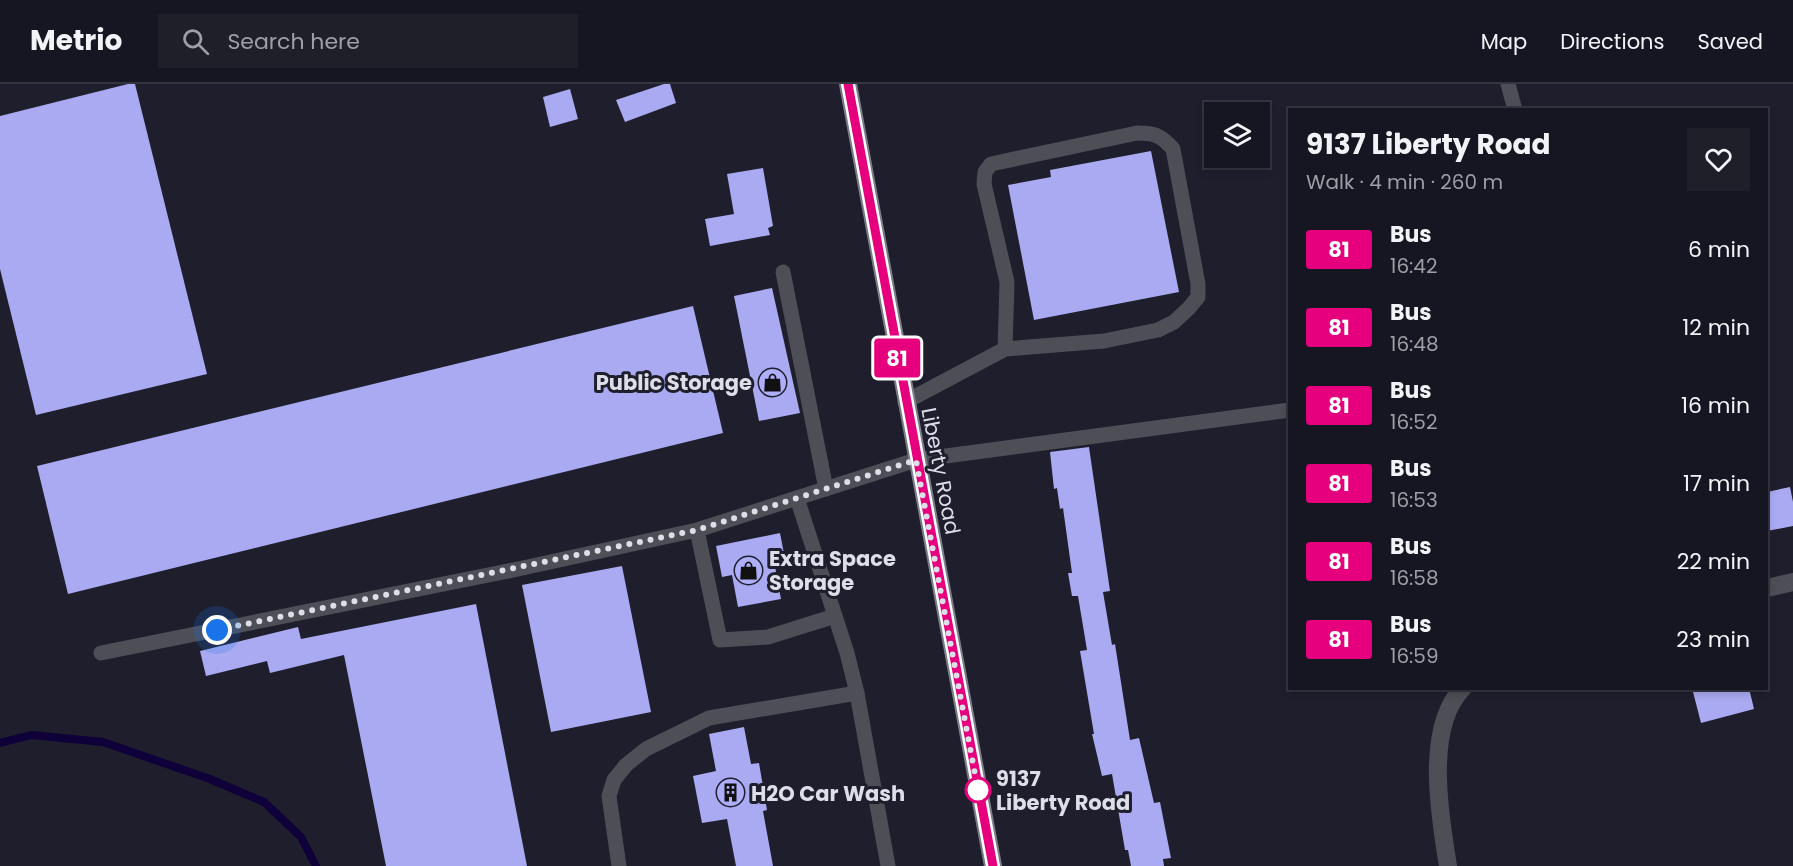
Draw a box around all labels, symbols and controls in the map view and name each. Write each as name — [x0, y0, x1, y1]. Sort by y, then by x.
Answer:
search box — [158, 14, 578, 68]
text: Metrio — [30, 21, 122, 60]
icon: search — [179, 25, 212, 58]
text: Search here — [227, 26, 360, 57]
text: Map — [1481, 27, 1527, 56]
text: Directions — [1560, 27, 1664, 56]
text: Saved — [1697, 27, 1763, 56]
map controls — [1204, 102, 1270, 168]
button: layers — [1204, 102, 1270, 168]
text: 9137 Liberty Road — [1306, 125, 1551, 164]
button: heart — [1687, 128, 1750, 191]
text: Walk · 4 min · 260 m — [1306, 168, 1503, 196]
text: Bus — [1390, 219, 1432, 250]
text: 6 min — [1688, 234, 1750, 265]
text: 81 — [1328, 235, 1350, 264]
text: 16:42 — [1390, 252, 1437, 280]
text: Bus — [1390, 297, 1432, 328]
text: 12 min — [1682, 312, 1750, 343]
text: 81 — [1328, 313, 1350, 342]
text: 16:48 — [1390, 330, 1439, 358]
line badge: 81 — [870, 338, 924, 378]
text: 81 — [886, 344, 908, 373]
shop icon: Public Storage — [757, 366, 789, 398]
place label: Public Storage — [596, 368, 752, 397]
text: Bus — [1390, 375, 1432, 406]
text: 16 min — [1681, 390, 1750, 421]
text: 81 — [1328, 391, 1350, 420]
street label: Liberty Road — [914, 405, 968, 537]
text: 16:52 — [1390, 408, 1437, 436]
text: Bus — [1390, 453, 1432, 484]
text: 17 min — [1683, 468, 1750, 499]
text: 81 — [1328, 469, 1350, 498]
text: 16:53 — [1390, 486, 1438, 514]
text: Bus — [1390, 531, 1432, 562]
place label: Extra Space Storage — [769, 544, 896, 597]
text: 22 min — [1677, 546, 1750, 577]
text: 81 — [1328, 547, 1350, 576]
shop icon: Extra Space Storage — [732, 554, 764, 586]
text: 16:58 — [1390, 564, 1439, 592]
text: Bus — [1390, 609, 1432, 640]
your location — [202, 615, 232, 645]
text: 23 min — [1676, 624, 1750, 655]
text: 81 — [1328, 625, 1350, 654]
text: 16:59 — [1390, 642, 1439, 670]
place label: 9137 Liberty Road — [996, 764, 1130, 817]
building icon: H2O Car Wash — [714, 777, 746, 809]
marker: 9137 Liberty Road — [965, 777, 991, 803]
place label: H2O Car Wash — [751, 779, 905, 808]

